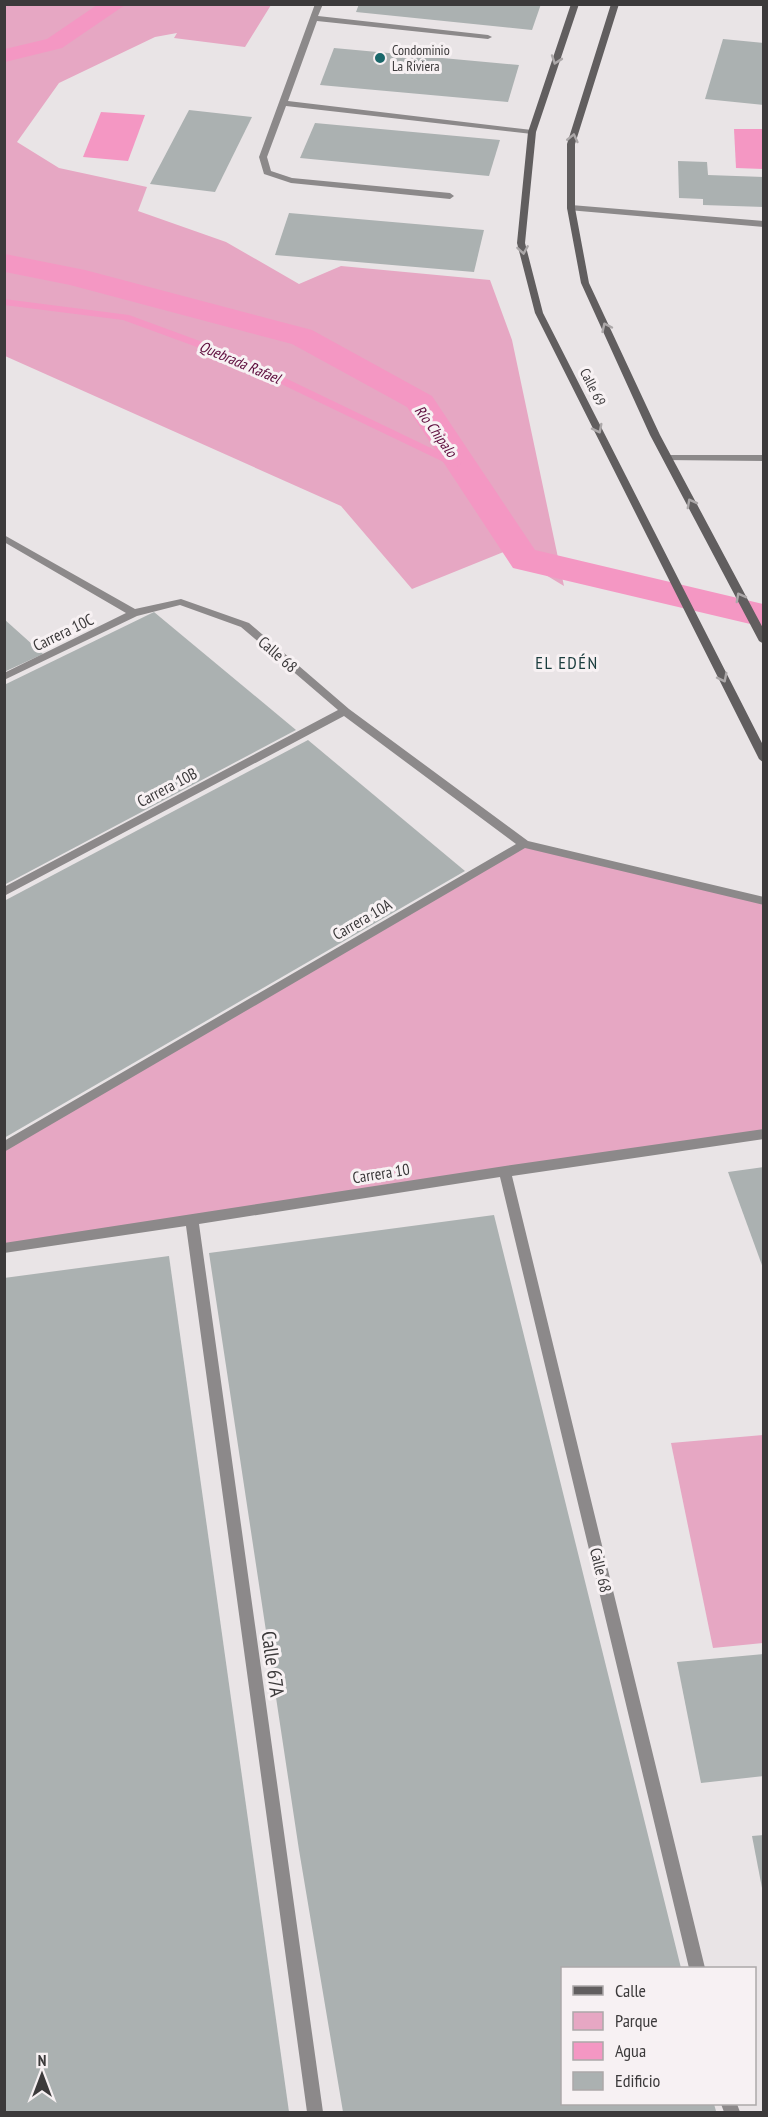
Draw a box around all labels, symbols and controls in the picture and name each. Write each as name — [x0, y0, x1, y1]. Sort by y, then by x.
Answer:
place label: Condominio La Riviera — [392, 41, 450, 75]
marker: Condominio La Riviera — [373, 51, 387, 65]
one-way arrow — [551, 54, 564, 65]
one-way arrow — [566, 134, 579, 144]
one-way arrow — [516, 245, 529, 255]
one-way arrow — [601, 323, 613, 334]
water label: Quebrada Rafael — [197, 336, 285, 388]
street label: Calle 69 — [576, 365, 610, 409]
water label: Río Chipalo — [411, 401, 462, 462]
one-way arrow — [590, 423, 602, 434]
one-way arrow — [687, 498, 698, 509]
one-way arrow — [736, 592, 748, 603]
street label: Carrera 10C — [29, 609, 97, 655]
street label: Calle 68 — [254, 632, 302, 676]
district label: EL EDÉN — [535, 651, 599, 674]
one-way arrow — [715, 672, 727, 683]
street label: Carrera 10B — [134, 763, 200, 811]
street label: Carrera 10A — [329, 894, 396, 944]
street label: Carrera 10 — [351, 1159, 411, 1187]
street label: Calle 68 — [586, 1546, 616, 1594]
street label: Calle 67A — [256, 1630, 291, 1699]
legend — [561, 1967, 756, 2105]
text: Calle — [615, 1979, 646, 2002]
text: Parque — [615, 2009, 658, 2032]
text: Agua — [615, 2039, 646, 2062]
north arrow — [12, 2045, 72, 2105]
text: N — [38, 2050, 46, 2070]
text: Edificio — [615, 2069, 661, 2092]

